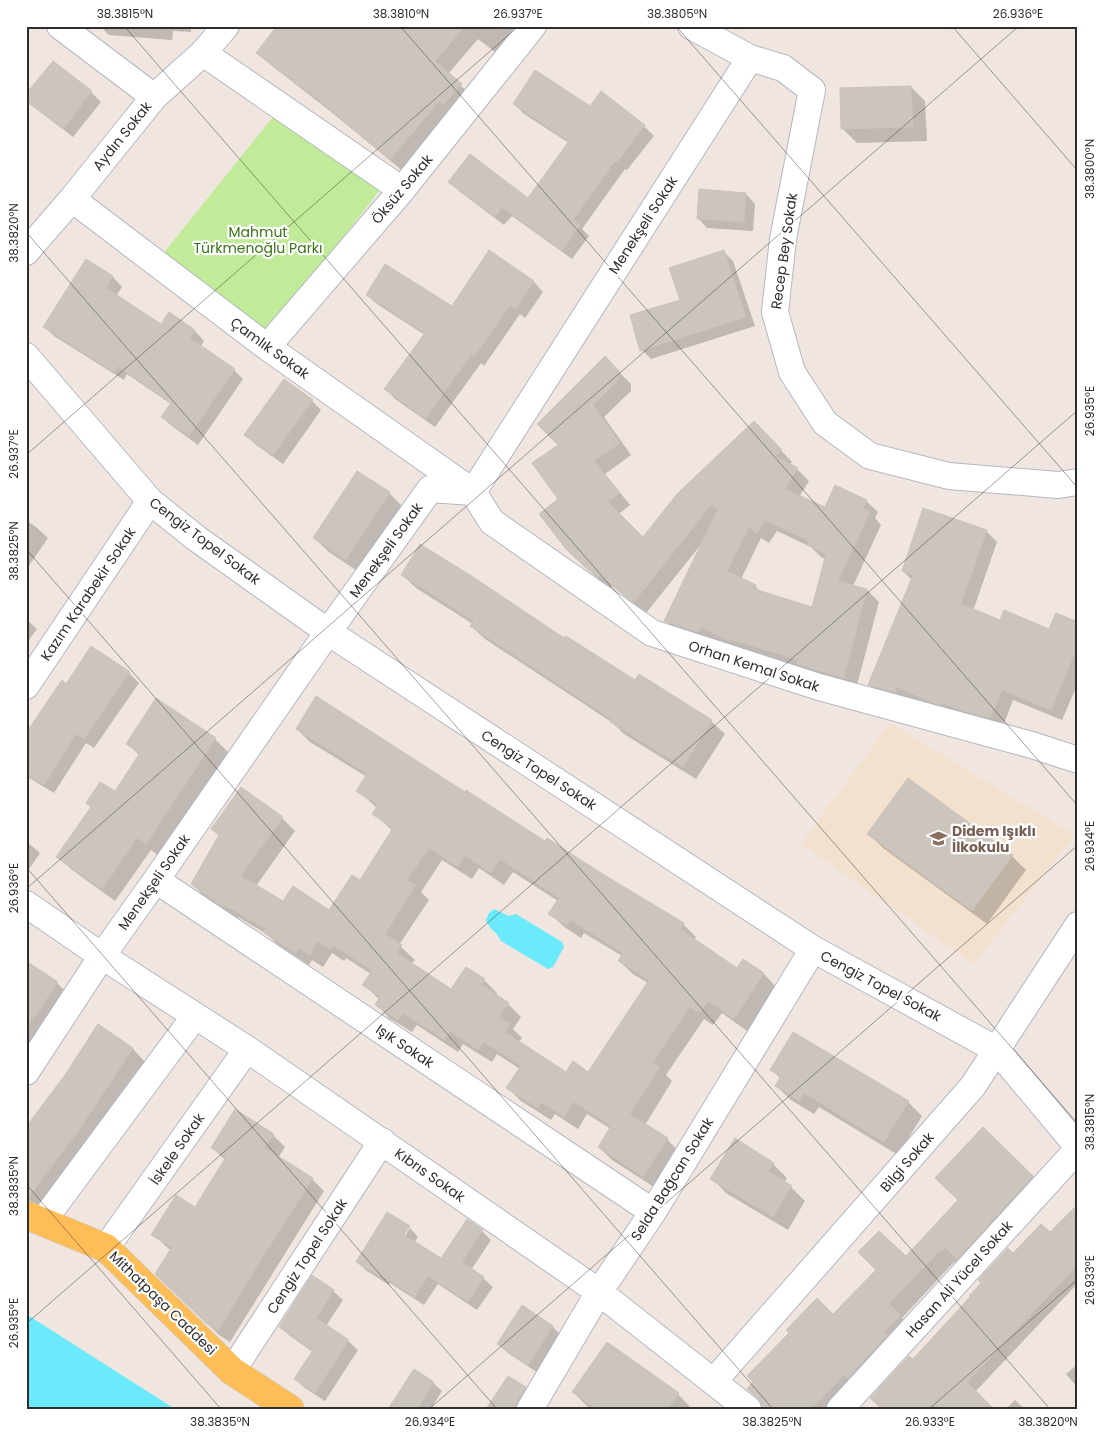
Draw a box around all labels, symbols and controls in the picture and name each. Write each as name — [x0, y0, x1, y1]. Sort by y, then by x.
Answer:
text: 38.3815°N — [97, 5, 153, 22]
text: 38.3810°N — [373, 5, 429, 22]
text: 26.937°E — [493, 5, 543, 22]
text: 38.3805°N — [647, 5, 707, 22]
text: 26.936°E — [993, 5, 1043, 22]
street label: Aydın Sokak — [88, 96, 157, 175]
text: 38.3800°N — [1081, 139, 1098, 199]
street label: Öksüz Sokak — [367, 149, 438, 228]
street label: Menekşeli Sokak — [604, 171, 683, 278]
street label: Recep Bey Sokak — [766, 191, 802, 311]
text: 38.3820°N — [5, 203, 22, 263]
park label: Mahmut Türkmenoğlu Parkı — [193, 222, 323, 258]
street label: Çamlık Sokak — [226, 312, 314, 384]
text: 26.935°E — [1081, 386, 1098, 436]
text: 26.937°E — [5, 429, 22, 479]
street label: Cengiz Topel Sokak — [145, 493, 265, 590]
street label: Menekşeli Sokak — [345, 498, 428, 602]
text: 38.3825°N — [5, 521, 22, 581]
street label: Kazım Karabekir Sokak — [36, 523, 141, 665]
street label: Orhan Kemal Sokak — [686, 635, 823, 697]
street label: Cengiz Topel Sokak — [477, 725, 601, 815]
place label: Didem Işıklı İlkokulu — [952, 821, 1036, 857]
text: 26.934°E — [1081, 821, 1098, 871]
street label: Menekşeli Sokak — [113, 829, 195, 934]
school or university icon: Didem Işıklı İlkokulu — [928, 829, 948, 849]
text: 26.936°E — [5, 863, 22, 913]
street label: Cengiz Topel Sokak — [817, 946, 946, 1027]
street label: Işık Sokak — [372, 1019, 439, 1073]
text: 38.3815°N — [1081, 1094, 1098, 1150]
street label: İskele Sokak — [145, 1108, 210, 1189]
street label: Selda Bağcan Sokak — [626, 1113, 719, 1245]
street label: Bilgi Sokak — [875, 1127, 939, 1196]
street label: Kıbrıs Sokak — [391, 1143, 470, 1207]
text: 38.3835°N — [5, 1156, 22, 1216]
street label: Cengiz Topel Sokak — [262, 1194, 352, 1318]
street label: Hasan Ali Yücel Sokak — [901, 1216, 1018, 1342]
street label: Mithatpaşa Caddesi — [105, 1246, 221, 1360]
text: 26.933°E — [1081, 1255, 1098, 1305]
text: 26.935°E — [5, 1298, 22, 1348]
text: 38.3835°N — [190, 1413, 250, 1430]
text: 26.934°E — [405, 1413, 455, 1430]
text: 38.3825°N — [742, 1413, 802, 1430]
text: 26.933°E — [905, 1413, 955, 1430]
text: 38.3820°N — [1018, 1413, 1078, 1430]

